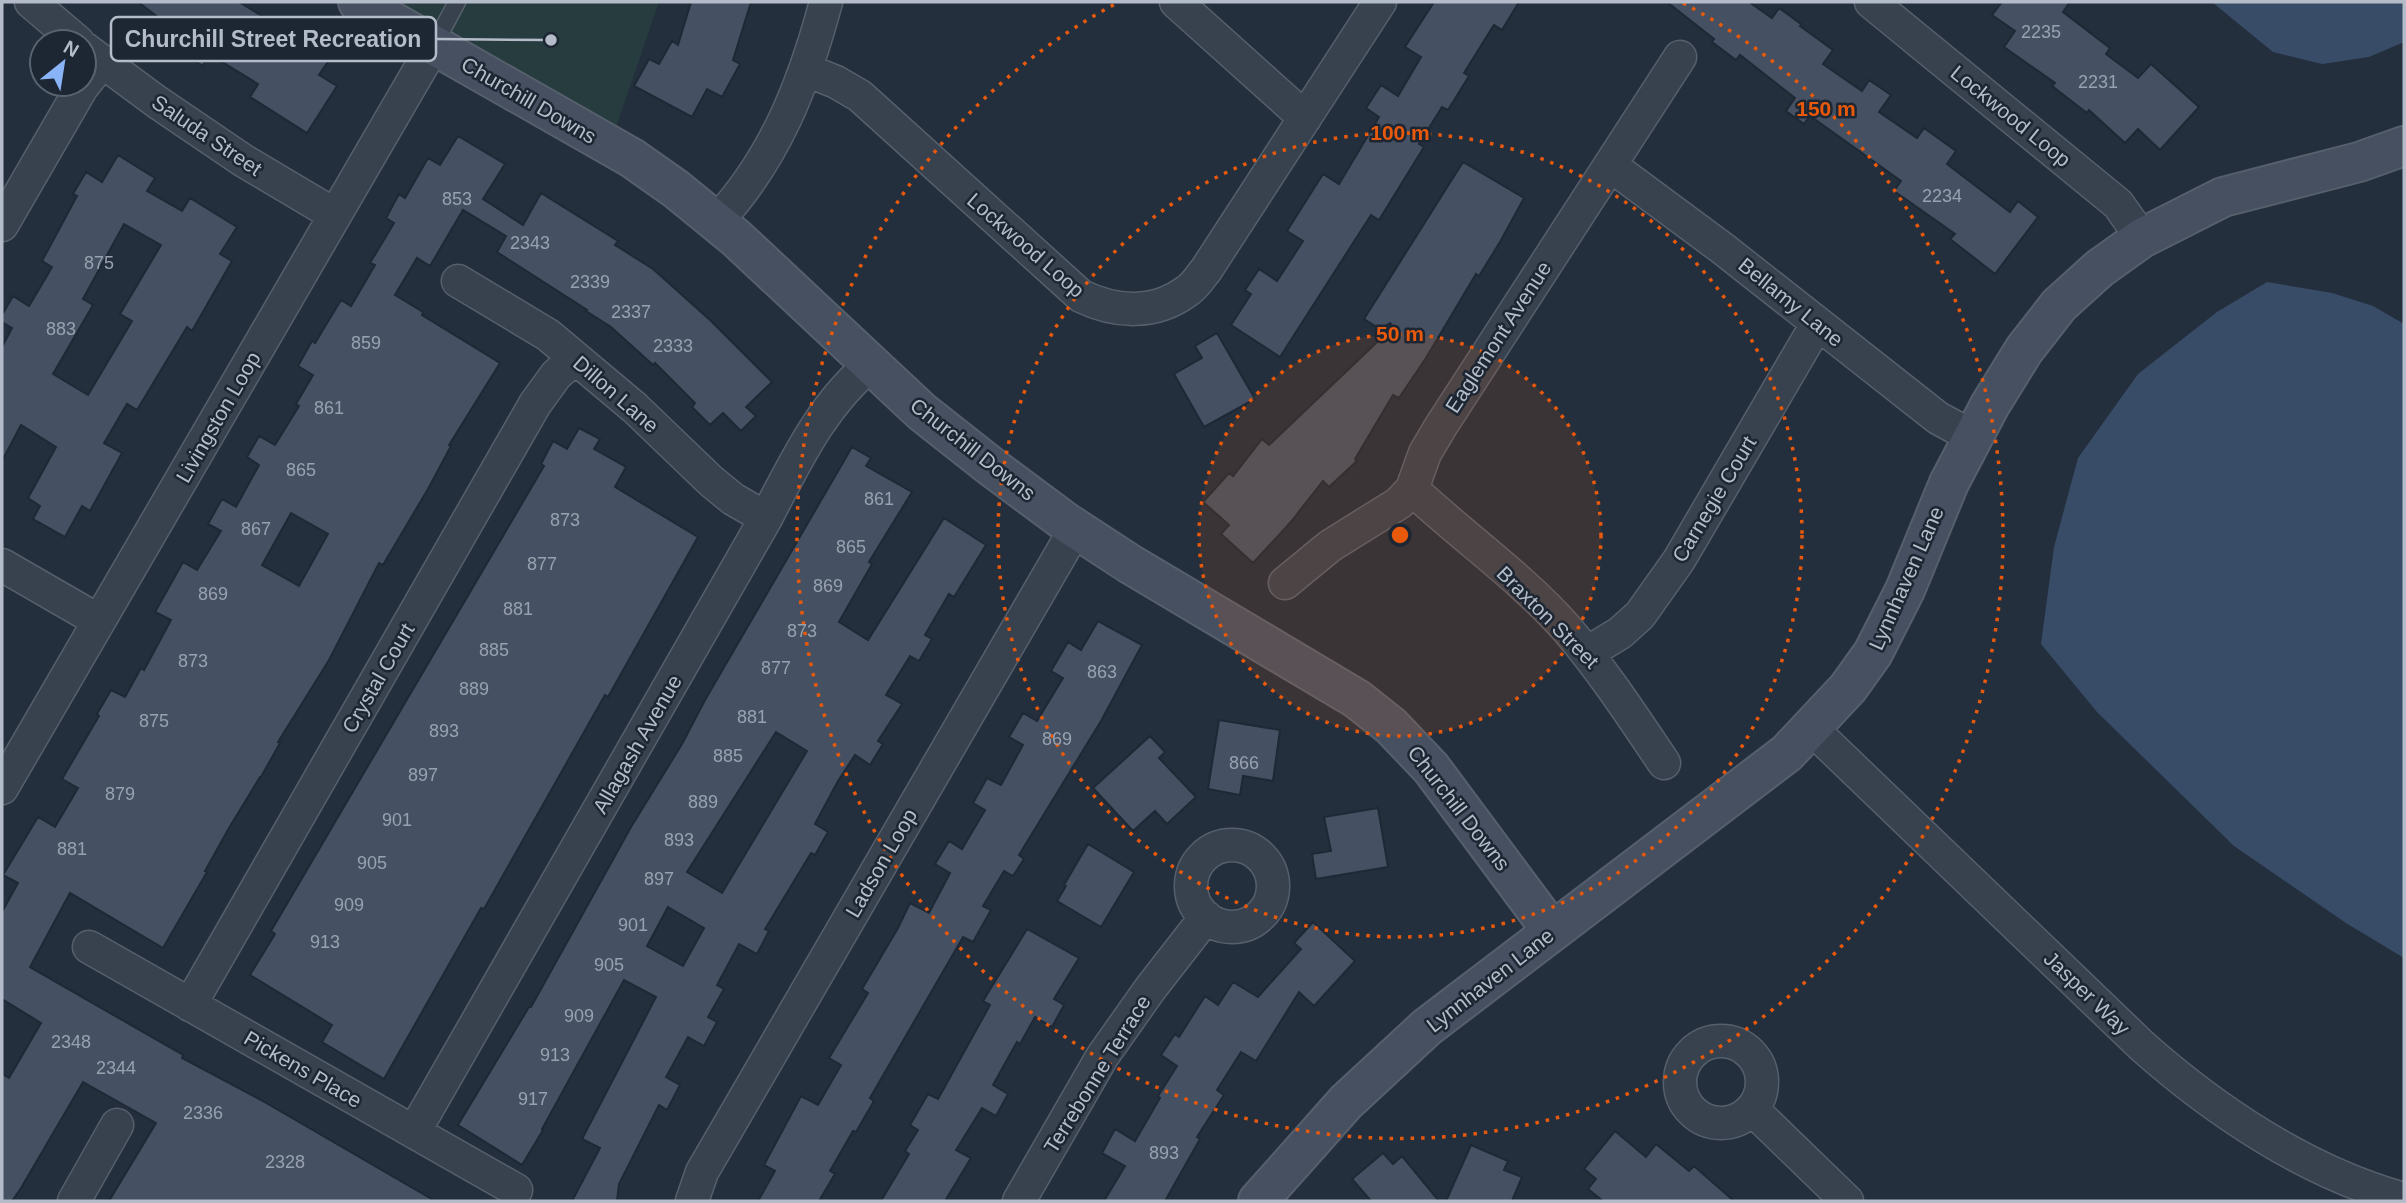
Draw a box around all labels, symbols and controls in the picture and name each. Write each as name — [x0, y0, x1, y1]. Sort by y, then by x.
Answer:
callout: Churchill Street Recreation — [111, 17, 436, 61]
house number: 2235 — [2021, 22, 2061, 42]
text: Churchill Street Recreation — [125, 26, 421, 52]
north arrow — [28, 28, 98, 98]
text: N — [60, 36, 82, 61]
street label: Churchill Downs — [458, 52, 600, 148]
street label: Lockwood Loop — [1947, 61, 2075, 171]
house number: 2231 — [2078, 72, 2118, 92]
street label: Saluda Street — [148, 90, 266, 180]
text: 150 m — [1796, 97, 1856, 120]
text: 100 m — [1370, 121, 1430, 144]
house number: 2234 — [1922, 186, 1962, 206]
street label: Lockwood Loop — [963, 188, 1089, 302]
house number: 853 — [442, 189, 472, 209]
house number: 2343 — [510, 233, 550, 253]
house number: 875 — [84, 253, 114, 273]
street label: Bellamy Lane — [1734, 253, 1848, 351]
street label: Eaglemont Avenue — [1440, 257, 1556, 417]
house number: 2339 — [570, 272, 610, 292]
house number: 2337 — [611, 302, 651, 322]
house number: 883 — [46, 319, 76, 339]
text: 50 m — [1376, 322, 1424, 345]
house number: 859 — [351, 333, 381, 353]
house number: 2333 — [653, 336, 693, 356]
street label: Livingston Loop — [171, 348, 265, 486]
street label: Dillon Lane — [569, 351, 663, 437]
street label: Churchill Downs — [906, 393, 1040, 505]
house number: 861 — [314, 398, 344, 418]
street label: Carnegie Court — [1667, 432, 1761, 566]
house number: 865 — [286, 460, 316, 480]
house number: 861 — [864, 489, 894, 509]
street label: Lynnhaven Lane — [1864, 503, 1948, 653]
house number: 873 — [550, 510, 580, 530]
house number: 867 — [241, 519, 271, 539]
centre of rings — [1388, 523, 1412, 547]
house number: 865 — [836, 537, 866, 557]
house number: 877 — [527, 554, 557, 574]
street label: Braxton Street — [1492, 561, 1604, 673]
house number: 869 — [813, 576, 843, 596]
house number: 869 — [198, 584, 228, 604]
house number: 881 — [503, 599, 533, 619]
street label: Crystal Court — [337, 619, 419, 737]
house number: 873 — [787, 621, 817, 641]
house number: 885 — [479, 640, 509, 660]
house number: 873 — [178, 651, 208, 671]
house number: 877 — [761, 658, 791, 678]
house number: 863 — [1087, 662, 1117, 682]
street label: Allagash Avenue — [588, 671, 686, 817]
house number: 889 — [459, 679, 489, 699]
house number: 881 — [737, 707, 767, 727]
house number: 875 — [139, 711, 169, 731]
house number: 893 — [429, 721, 459, 741]
house number: 869 — [1042, 729, 1072, 749]
street label: Churchill Downs — [1403, 741, 1515, 875]
house number: 885 — [713, 746, 743, 766]
house number: 866 — [1229, 753, 1259, 773]
house number: 897 — [408, 765, 438, 785]
house number: 879 — [105, 784, 135, 804]
house number: 889 — [688, 792, 718, 812]
street label: Ladson Loop — [841, 805, 921, 921]
house number: 901 — [382, 810, 412, 830]
house number: 893 — [664, 830, 694, 850]
house number: 881 — [57, 839, 87, 859]
house number: 905 — [357, 853, 387, 873]
house number: 897 — [644, 869, 674, 889]
house number: 909 — [334, 895, 364, 915]
house number: 901 — [618, 915, 648, 935]
street label: Lynnhaven Lane — [1422, 923, 1558, 1037]
house number: 913 — [310, 932, 340, 952]
street label: Jasper Way — [2039, 946, 2135, 1040]
house number: 905 — [594, 955, 624, 975]
street label: Terrebonne Terrace — [1039, 991, 1155, 1157]
house number: 909 — [564, 1006, 594, 1026]
street label: Pickens Place — [240, 1026, 366, 1112]
house number: 2348 — [51, 1032, 91, 1052]
house number: 913 — [540, 1045, 570, 1065]
house number: 2344 — [96, 1058, 136, 1078]
house number: 917 — [518, 1089, 548, 1109]
house number: 2336 — [183, 1103, 223, 1123]
house number: 893 — [1149, 1143, 1179, 1163]
house number: 2328 — [265, 1152, 305, 1172]

